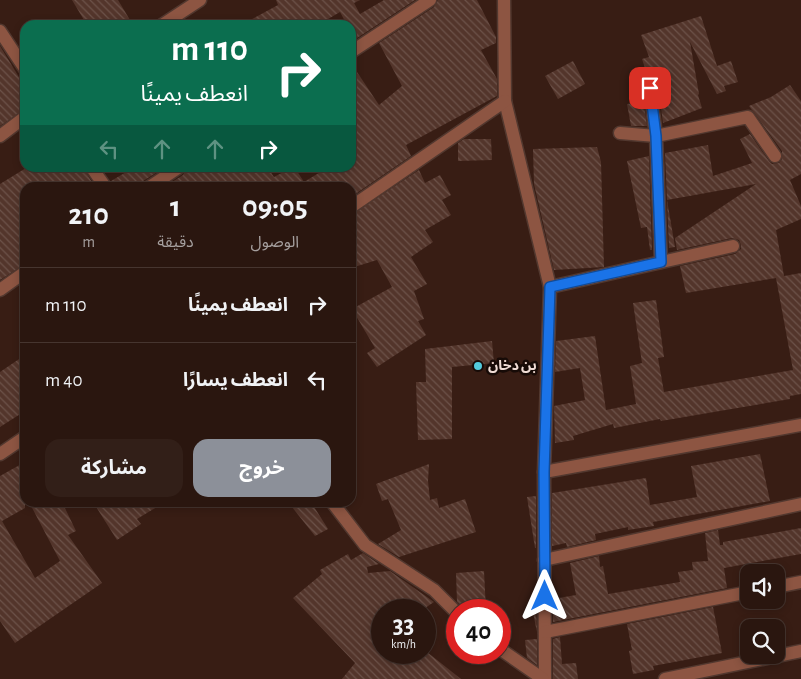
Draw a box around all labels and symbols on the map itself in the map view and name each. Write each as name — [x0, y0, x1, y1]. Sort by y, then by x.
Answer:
pin — [629, 67, 671, 109]
place label: بن دخان — [488, 359, 537, 373]
marker: بن دخان — [472, 360, 484, 372]
position arrow — [518, 569, 570, 621]
speed limit sign: 40 — [446, 599, 511, 664]

